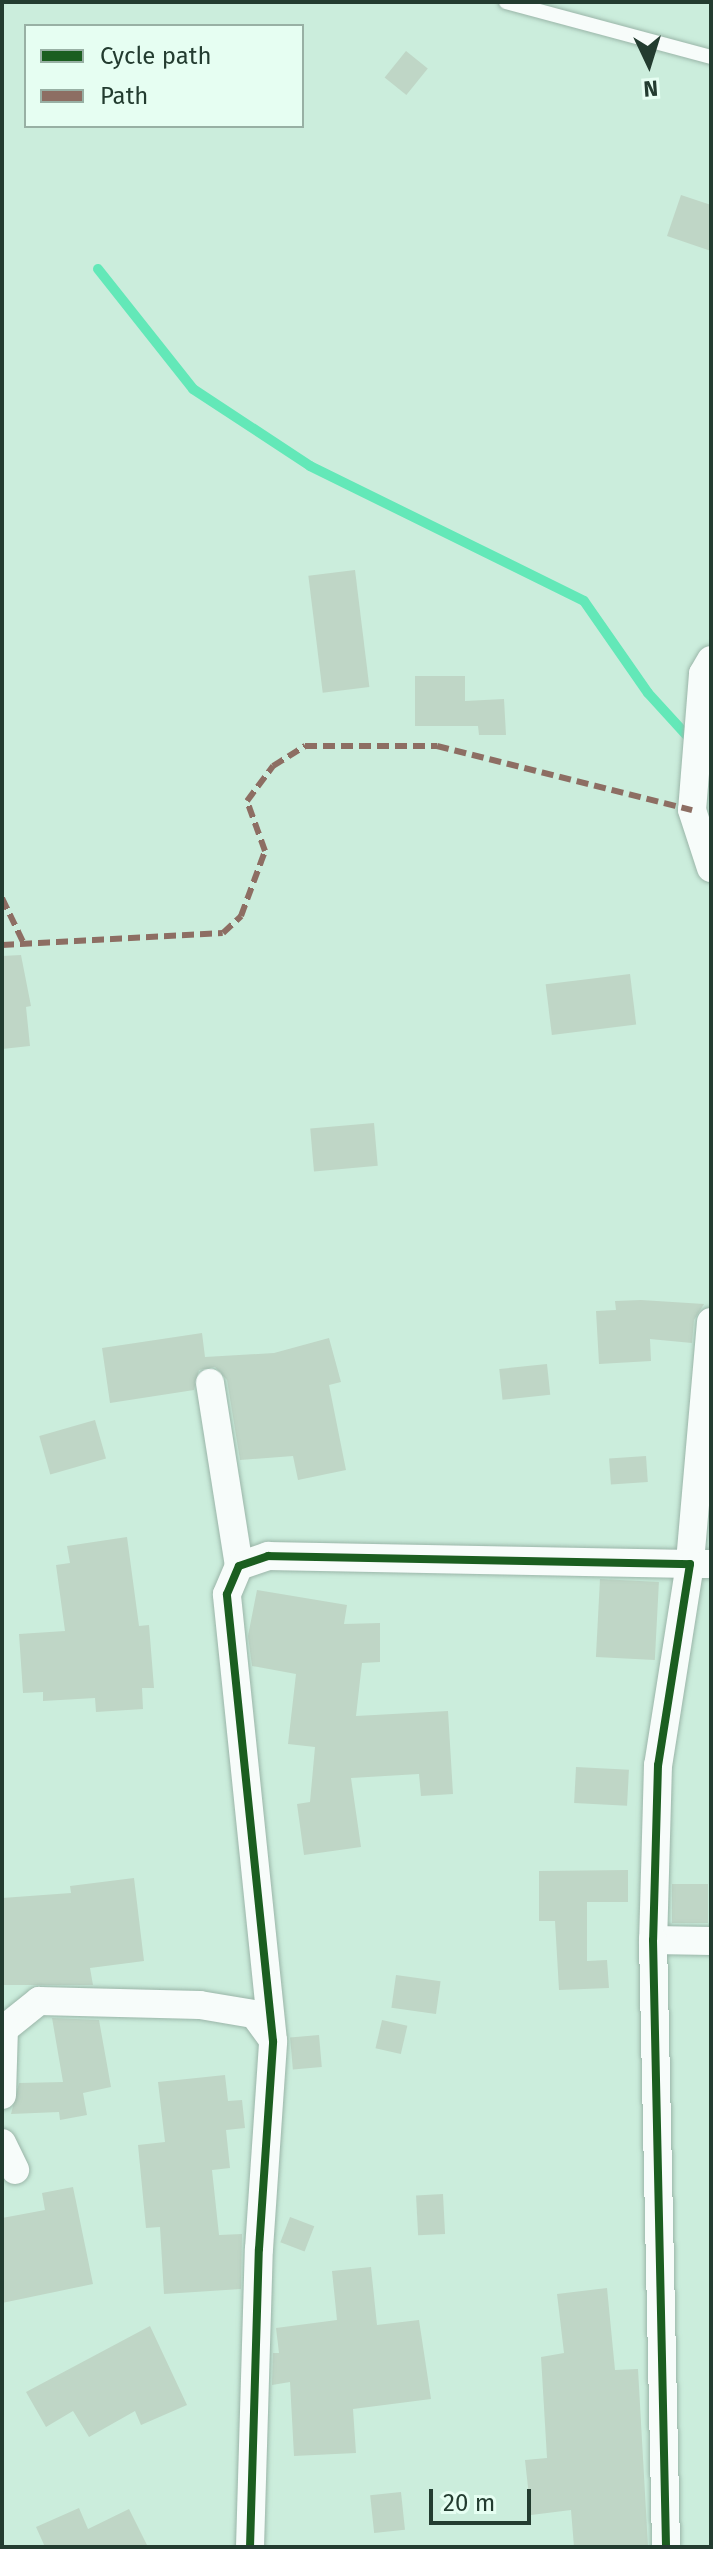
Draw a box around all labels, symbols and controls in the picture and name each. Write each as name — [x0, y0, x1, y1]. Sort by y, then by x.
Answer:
legend — [24, 24, 304, 128]
north arrow — [609, 24, 689, 104]
text: Cycle path — [100, 42, 212, 70]
text: N — [642, 74, 659, 102]
text: Path — [100, 82, 148, 110]
scale bar — [433, 2473, 535, 2523]
text: 20 m — [443, 2489, 495, 2517]

